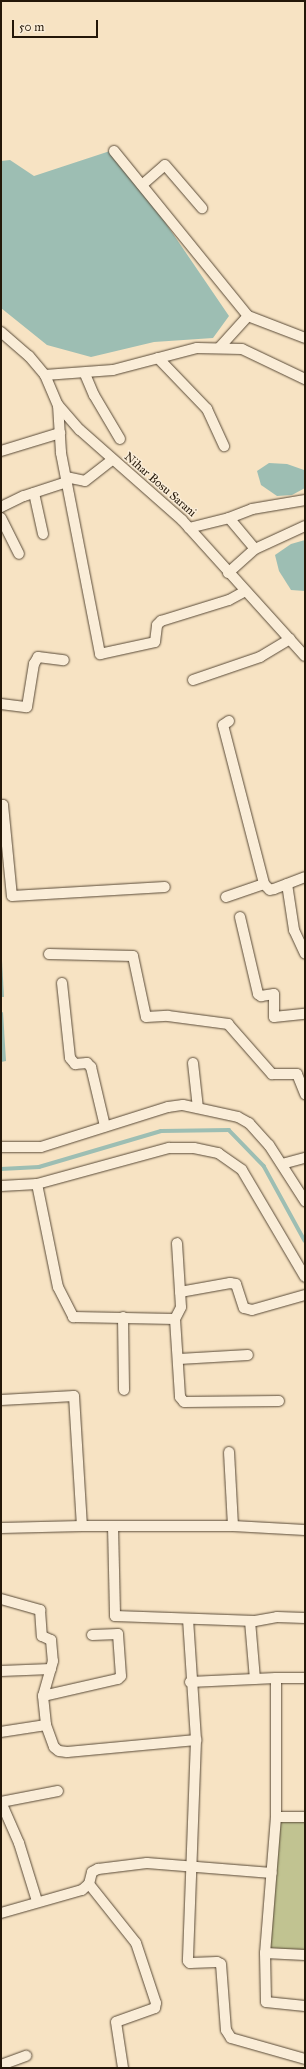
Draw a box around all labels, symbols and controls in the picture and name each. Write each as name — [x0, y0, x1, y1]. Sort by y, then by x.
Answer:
scale bar — [14, 12, 100, 38]
text: 50 m — [19, 20, 44, 34]
street label: Nihar Bosu Sarani — [121, 450, 199, 520]

